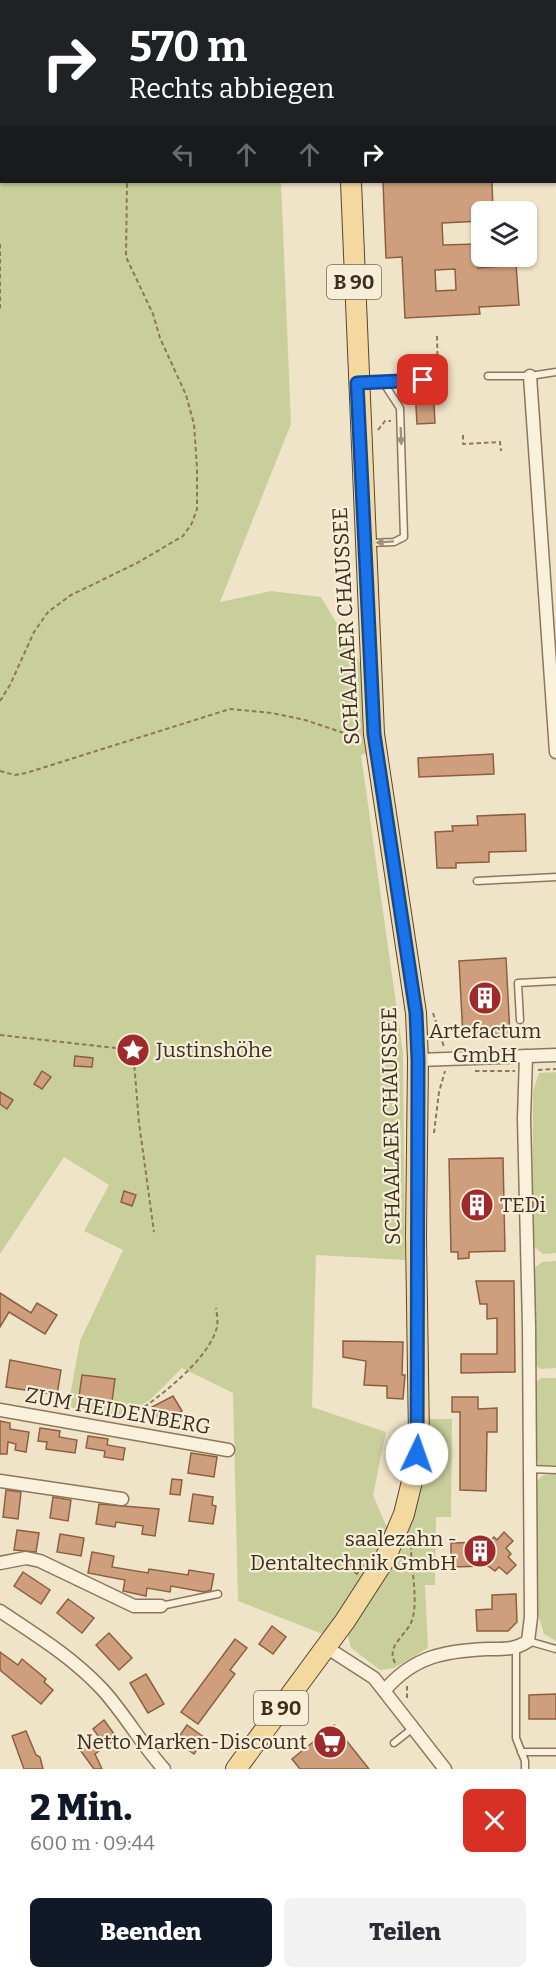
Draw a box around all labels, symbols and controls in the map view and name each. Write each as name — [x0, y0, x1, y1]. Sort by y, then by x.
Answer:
text: 570 m — [129, 22, 247, 72]
icon: right — [30, 24, 108, 102]
text: Rechts abbiegen — [129, 73, 334, 105]
icon: left — [167, 138, 200, 171]
icon: ahead — [230, 138, 263, 171]
icon: ahead — [293, 138, 326, 171]
icon: right — [356, 138, 389, 171]
map controls — [471, 201, 537, 267]
button: layers — [471, 201, 537, 267]
road number: B 90 — [327, 265, 381, 299]
pin — [397, 354, 448, 405]
icon: arrive — [406, 363, 439, 396]
one-way arrow — [396, 426, 405, 445]
street label: SCHAALAER CHAUSSEE — [327, 506, 365, 746]
one-way arrow — [376, 537, 395, 547]
building icon: Artefactum GmbH — [467, 980, 503, 1016]
street label: SCHAALAER CHAUSSEE — [376, 1007, 406, 1245]
place label: Artefactum GmbH — [429, 1018, 541, 1068]
place icon: Justinshöhe — [115, 1032, 151, 1068]
place label: Justinshöhe — [155, 1037, 273, 1063]
building icon: TEDi — [459, 1187, 495, 1223]
place label: TEDi — [500, 1192, 546, 1218]
street label: ZUM HEIDENBERG — [23, 1382, 213, 1440]
position arrow — [385, 1422, 449, 1486]
place label: saalezahn - Dentaltechnik GmbH — [250, 1526, 457, 1576]
building icon: saalezahn - Dentaltechnik GmbH — [462, 1533, 498, 1569]
road number: B 90 — [254, 1691, 308, 1725]
supermarket icon: Netto Marken-Discount — [312, 1724, 348, 1760]
place label: Netto Marken-Discount — [76, 1729, 307, 1755]
text: 2 Min. — [30, 1786, 132, 1830]
button: close — [463, 1789, 526, 1852]
text: 600 m · 09:44 — [30, 1831, 155, 1855]
button: Beenden — [30, 1898, 272, 1967]
button: Teilen — [284, 1898, 526, 1967]

